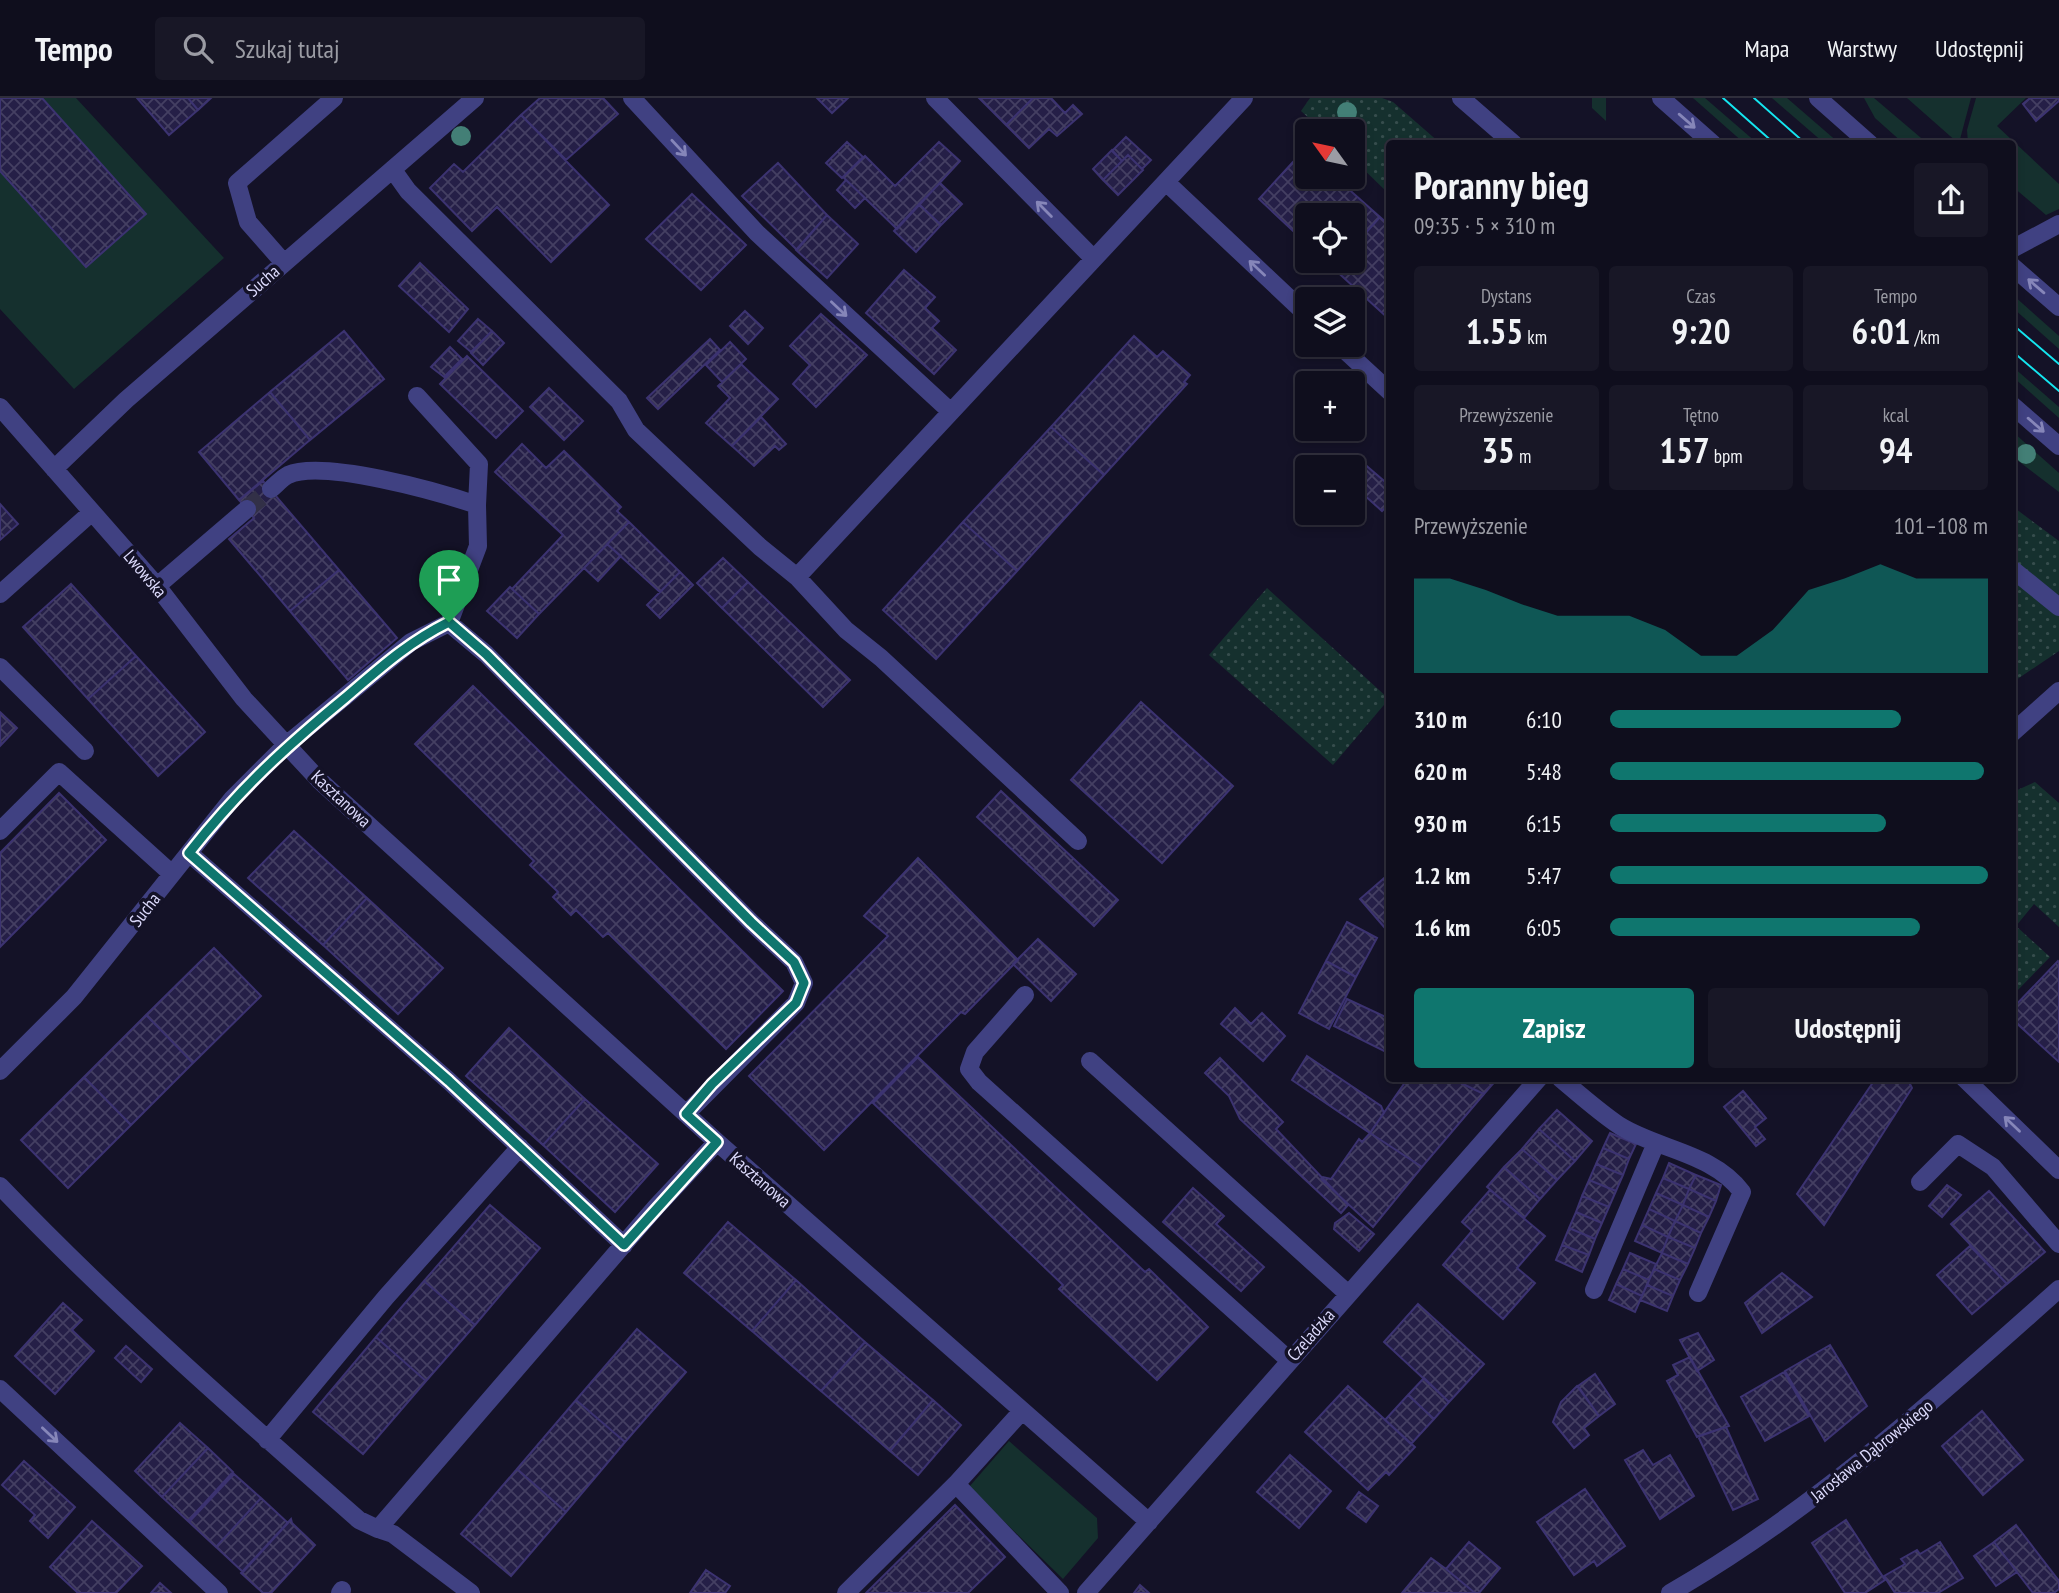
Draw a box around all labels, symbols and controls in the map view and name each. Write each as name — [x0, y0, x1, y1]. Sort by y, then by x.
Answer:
search box — [155, 17, 645, 80]
text: Tempo — [35, 27, 113, 70]
icon: search — [179, 29, 217, 67]
text: Szukaj tutaj — [235, 32, 340, 65]
text: Mapa — [1745, 33, 1789, 64]
text: Warstwy — [1827, 33, 1897, 64]
text: Udostępnij — [1935, 33, 2024, 64]
one-way arrow — [1678, 113, 1696, 129]
north arrow — [1295, 119, 1365, 189]
map controls — [1295, 119, 1365, 525]
one-way arrow — [670, 139, 687, 156]
text: Poranny bieg — [1414, 160, 1589, 209]
button: share — [1914, 163, 1988, 237]
one-way arrow — [1036, 200, 1053, 217]
button: locate — [1295, 203, 1365, 273]
text: 09:35 · 5 × 310 m — [1414, 211, 1555, 240]
street label: Sucha — [241, 260, 284, 301]
one-way arrow — [1249, 260, 1266, 277]
one-way arrow — [2028, 278, 2045, 295]
text: Dystans — [1481, 284, 1532, 308]
text: Czas — [1686, 284, 1716, 308]
text: Tempo — [1874, 284, 1917, 308]
button: layers — [1295, 287, 1365, 357]
one-way arrow — [830, 301, 848, 317]
text: 1.55 — [1466, 308, 1523, 354]
text: 9:20 — [1672, 308, 1730, 354]
text: 6:01 — [1851, 308, 1910, 354]
text: km — [1523, 325, 1547, 349]
text: /km — [1910, 325, 1940, 349]
button: + — [1295, 371, 1365, 441]
text: Przewyższenie — [1459, 403, 1553, 427]
text: Tętno — [1683, 403, 1719, 427]
text: kcal — [1883, 403, 1909, 427]
one-way arrow — [2027, 417, 2045, 433]
text: 35 — [1481, 427, 1515, 473]
text: 157 — [1659, 427, 1710, 473]
text: 94 — [1879, 427, 1912, 473]
text: m — [1515, 444, 1531, 468]
text: bpm — [1710, 444, 1743, 468]
button: − — [1295, 455, 1365, 525]
text: Przewyższenie — [1414, 511, 1528, 540]
text: 101–108 m — [1894, 511, 1988, 540]
street label: Lwowska — [119, 545, 172, 602]
pin — [419, 550, 479, 622]
icon: arrive — [430, 561, 468, 599]
text: 310 m — [1414, 705, 1467, 734]
text: 6:10 — [1526, 705, 1562, 734]
text: 620 m — [1414, 757, 1467, 786]
text: 5:48 — [1526, 757, 1562, 786]
street label: Kasztanowa — [307, 765, 376, 832]
text: 930 m — [1414, 809, 1467, 838]
text: 6:15 — [1526, 809, 1562, 838]
text: 1.2 km — [1414, 861, 1470, 890]
text: 5:47 — [1526, 861, 1562, 890]
street label: Sucha — [124, 888, 165, 931]
text: 1.6 km — [1414, 913, 1470, 942]
text: 6:05 — [1526, 913, 1562, 942]
button: Zapisz — [1414, 988, 1694, 1068]
button: Udostępnij — [1708, 988, 1988, 1068]
one-way arrow — [2003, 1115, 2020, 1132]
street label: Kasztanowa — [725, 1147, 796, 1212]
street label: Czeladzka — [1282, 1304, 1339, 1365]
street label: Jarosława Dąbrowskiego — [1805, 1394, 1938, 1508]
one-way arrow — [41, 1427, 59, 1443]

